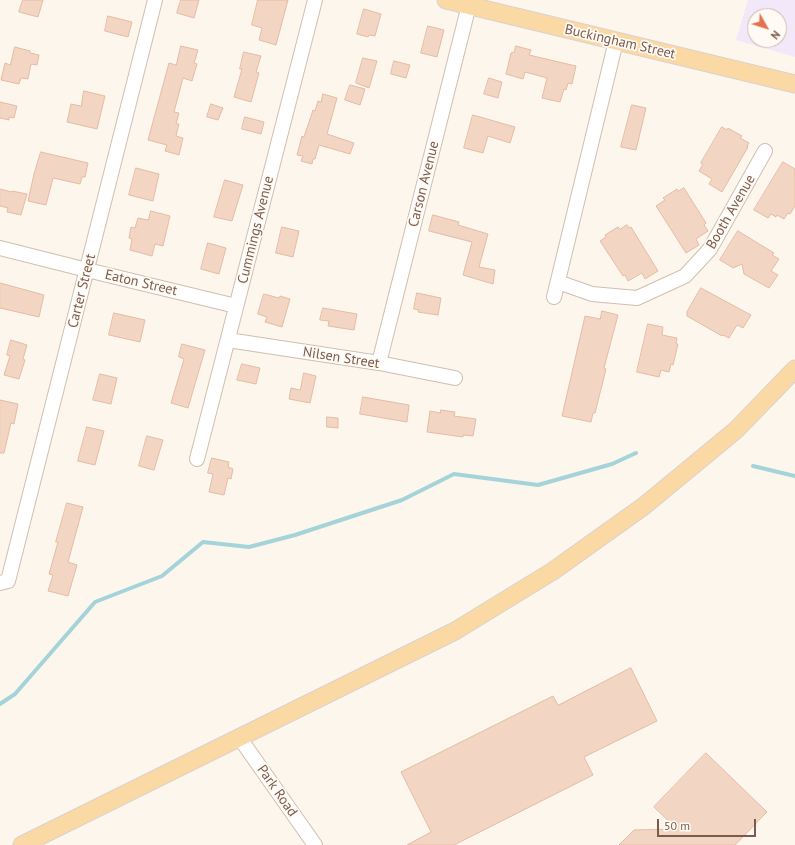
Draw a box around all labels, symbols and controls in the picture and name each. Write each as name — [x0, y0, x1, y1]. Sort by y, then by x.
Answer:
north arrow — [747, 8, 787, 48]
street label: Buckingham Street — [563, 21, 677, 63]
text: N — [768, 28, 783, 42]
street label: Carson Avenue — [405, 139, 443, 229]
street label: Booth Avenue — [703, 172, 759, 252]
street label: Cummings Avenue — [235, 174, 277, 286]
street label: Carter Street — [65, 252, 99, 330]
street label: Eaton Street — [103, 267, 179, 299]
street label: Nilsen Street — [301, 344, 381, 372]
street label: Park Road — [253, 762, 301, 820]
scale bar — [659, 811, 758, 837]
text: 50 m — [664, 818, 690, 833]

